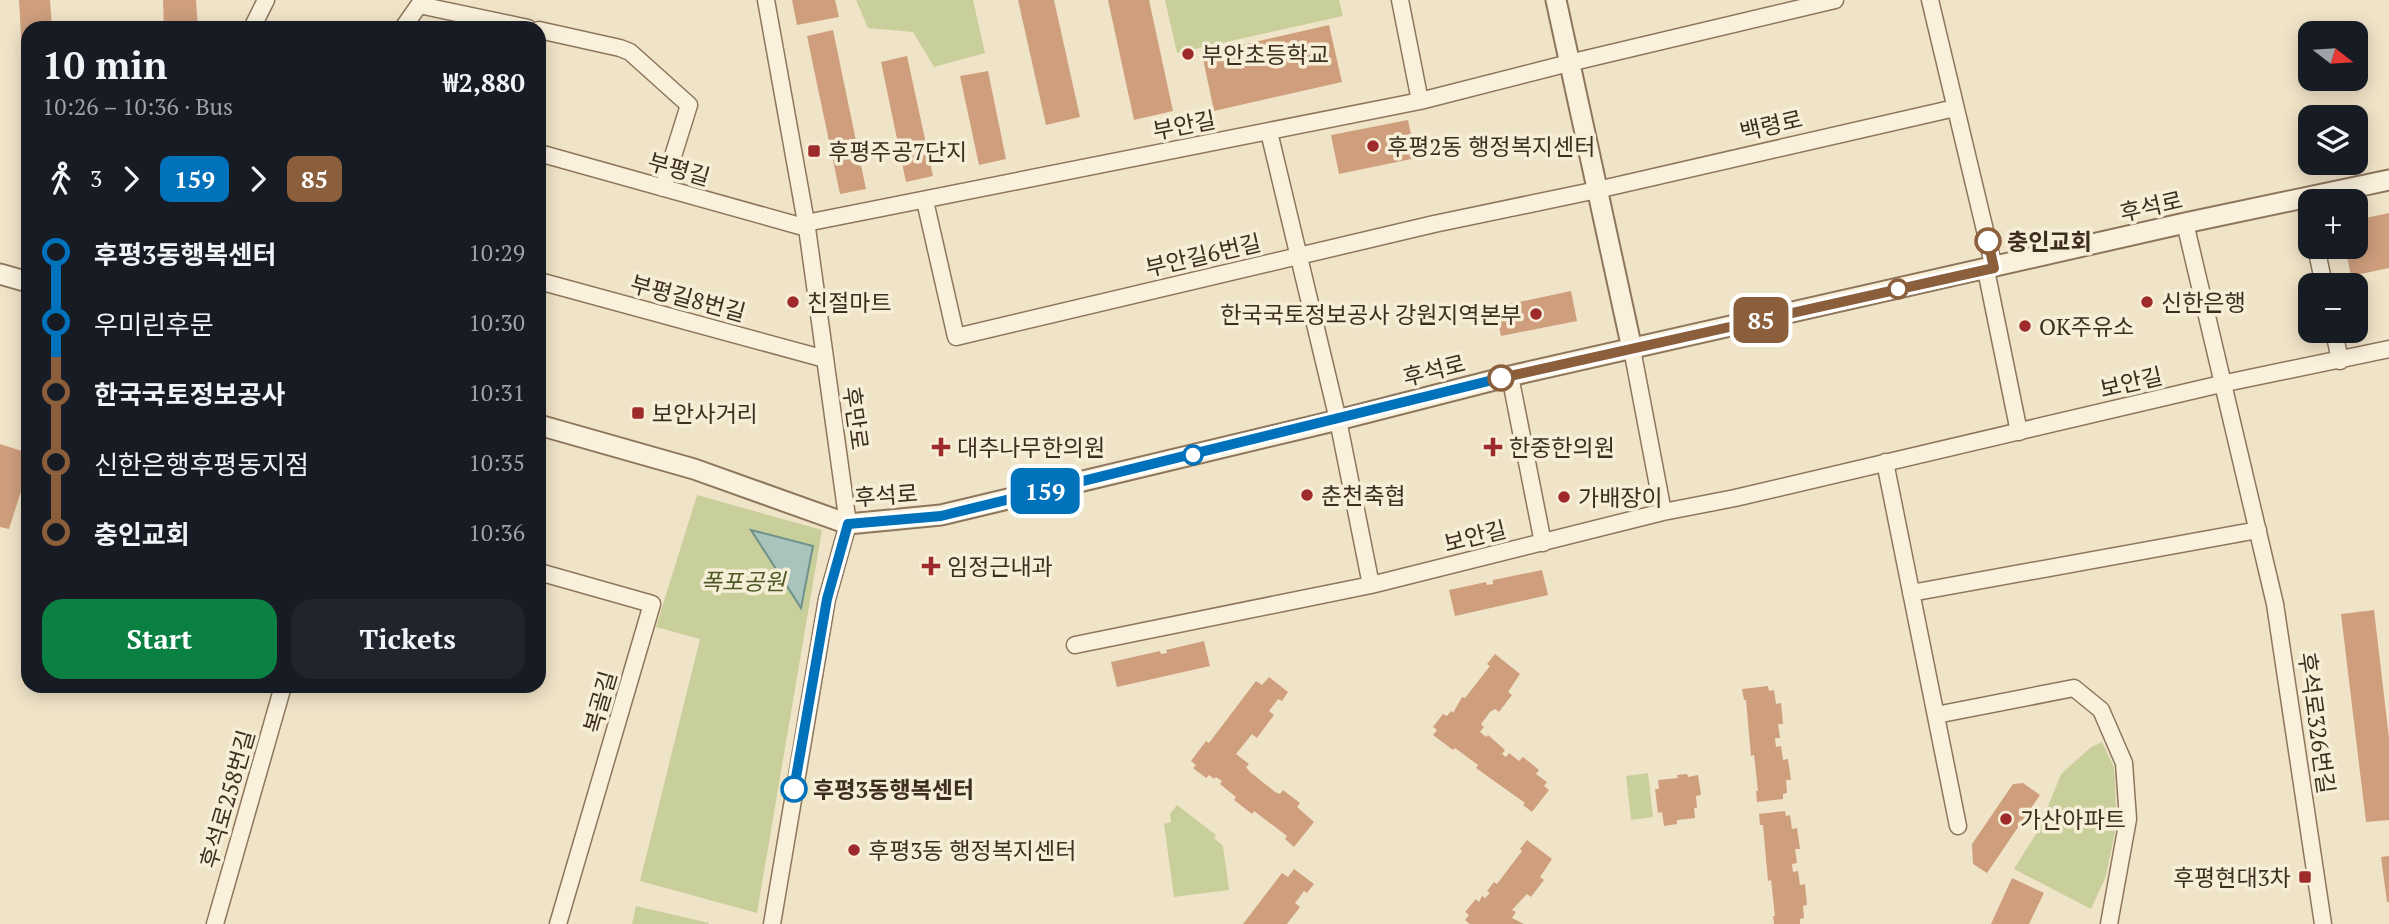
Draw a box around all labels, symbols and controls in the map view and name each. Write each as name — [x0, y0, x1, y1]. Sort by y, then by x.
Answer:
north arrow — [2298, 21, 2368, 91]
map controls — [2298, 21, 2368, 343]
place label: 부안초등학교 — [1202, 39, 1329, 70]
text: 10 min — [42, 40, 167, 90]
marker: 부안초등학교 — [1180, 46, 1196, 62]
text: ₩2,880 — [443, 65, 525, 99]
text: 10:26 – 10:36 · Bus — [42, 91, 233, 122]
street label: 백령로 — [1737, 103, 1805, 147]
street label: 부안길 — [1150, 104, 1218, 146]
button: layers — [2298, 105, 2368, 175]
place label: 후평2동 행정복지센터 — [1387, 131, 1595, 162]
place label: 후평주공7단지 — [828, 136, 967, 167]
marker: 후평2동 행정복지센터 — [1365, 138, 1381, 154]
marker: 후평주공7단지 — [806, 143, 822, 159]
street label: 부평길 — [644, 145, 714, 193]
icon: walk — [42, 160, 80, 198]
icon: forward — [112, 160, 150, 198]
icon: forward — [239, 160, 277, 198]
text: 3 — [90, 163, 102, 194]
text: 159 — [174, 163, 215, 195]
text: 85 — [301, 163, 328, 195]
street label: 후석로 — [2117, 184, 2185, 228]
button: + — [2298, 189, 2368, 259]
place label: 충인교회 — [2007, 226, 2092, 257]
street label: 부안길6번길 — [1142, 227, 1264, 283]
marker: 충인교회 — [1975, 228, 2001, 254]
text: 후평3동행복센터 — [94, 237, 276, 271]
text: 10:29 — [468, 237, 525, 268]
street label: 부평길8번길 — [627, 268, 749, 328]
button: − — [2298, 273, 2368, 343]
unlabelled marker — [1888, 279, 1908, 299]
place label: 친절마트 — [807, 287, 892, 318]
place label: 신한은행 — [2161, 287, 2246, 318]
marker: 친절마트 — [785, 294, 801, 310]
marker: 신한은행 — [2139, 294, 2155, 310]
line badge: 85 — [1730, 297, 1792, 343]
place label: 한국국토정보공사 강원지역본부 — [1220, 299, 1522, 330]
text: 85 — [1747, 304, 1775, 336]
marker: 한국국토정보공사 강원지역본부 — [1528, 306, 1544, 322]
text: 우미린후문 — [94, 307, 214, 341]
text: 10:30 — [468, 307, 525, 338]
place label: OK주유소 — [2039, 311, 2134, 342]
marker: OK주유소 — [2017, 318, 2033, 334]
street label: 후석로 — [1399, 347, 1469, 393]
street label: 보안길 — [2097, 360, 2165, 404]
unlabelled marker — [1488, 365, 1514, 391]
text: 한국국토정보공사 — [94, 377, 285, 411]
text: 10:31 — [468, 377, 525, 408]
street label: 후만로 — [836, 384, 876, 452]
place label: 보안사거리 — [652, 398, 758, 429]
marker: 보안사거리 — [630, 405, 646, 421]
place label: 대추나무한의원 — [957, 432, 1105, 463]
place label: 한중한의원 — [1509, 432, 1615, 463]
marker: 대추나무한의원 — [931, 437, 951, 457]
marker: 한중한의원 — [1483, 437, 1503, 457]
unlabelled marker — [1183, 445, 1203, 465]
text: 신한은행후평동지점 — [94, 447, 309, 481]
text: 10:35 — [468, 447, 525, 478]
line badge: 159 — [1005, 468, 1085, 514]
text: 159 — [1025, 475, 1065, 507]
street label: 후석로 — [853, 477, 919, 513]
place label: 춘천축협 — [1321, 480, 1406, 511]
place label: 가배장이 — [1578, 482, 1663, 513]
marker: 춘천축협 — [1299, 487, 1315, 503]
marker: 가배장이 — [1556, 489, 1572, 505]
street label: 보안길 — [1440, 513, 1510, 559]
text: 충인교회 — [94, 517, 190, 551]
text: 10:36 — [468, 517, 525, 548]
place label: 임정근내과 — [947, 551, 1053, 582]
marker: 임정근내과 — [921, 556, 941, 576]
park label: 폭포공원 — [701, 566, 787, 597]
button: Start — [42, 599, 277, 679]
button: Tickets — [291, 599, 525, 679]
street label: 후석로326번길 — [2292, 650, 2342, 796]
street label: 복골길 — [576, 667, 624, 737]
street label: 후석로258번길 — [192, 726, 262, 872]
place label: 후평3동행복센터 — [813, 774, 974, 805]
marker: 후평3동행복센터 — [781, 776, 807, 802]
place label: 가산아파트 — [2020, 804, 2126, 835]
marker: 가산아파트 — [1998, 811, 2014, 827]
place label: 후평3동 행정복지센터 — [868, 835, 1076, 866]
marker: 후평3동 행정복지센터 — [846, 842, 862, 858]
place label: 후평현대3차 — [2173, 862, 2291, 893]
marker: 후평현대3차 — [2297, 869, 2313, 885]

